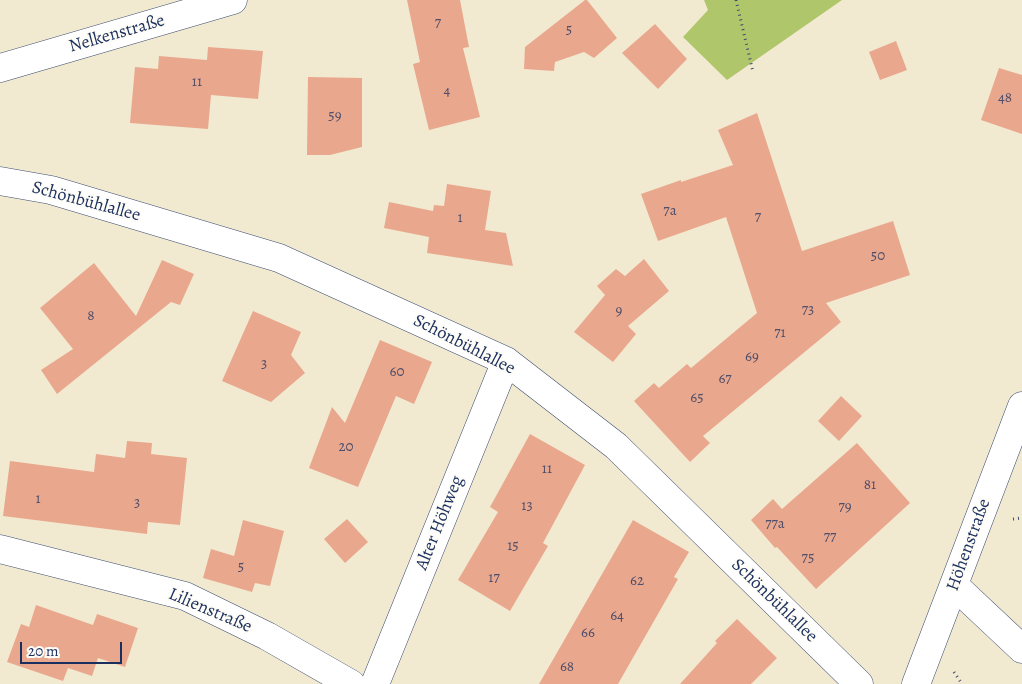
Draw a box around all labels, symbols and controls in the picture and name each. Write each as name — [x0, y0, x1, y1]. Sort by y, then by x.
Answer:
street label: Nelkenstraße — [67, 10, 167, 58]
house number: 7 — [435, 14, 441, 32]
house number: 5 — [566, 21, 572, 39]
house number: 11 — [192, 73, 202, 91]
house number: 4 — [444, 82, 450, 100]
house number: 48 — [998, 89, 1012, 107]
house number: 59 — [328, 107, 342, 125]
street label: Schönbühlallee — [29, 177, 143, 227]
house number: 7a — [663, 202, 677, 220]
house number: 7 — [755, 208, 761, 226]
house number: 1 — [457, 209, 463, 227]
house number: 50 — [871, 247, 885, 265]
house number: 73 — [802, 301, 814, 319]
house number: 9 — [616, 302, 622, 320]
house number: 8 — [87, 307, 95, 325]
street label: Schönbühlallee — [409, 310, 519, 380]
house number: 71 — [774, 324, 786, 342]
house number: 69 — [745, 348, 759, 366]
house number: 3 — [261, 355, 267, 373]
house number: 60 — [390, 363, 404, 381]
house number: 67 — [718, 370, 732, 388]
house number: 65 — [690, 389, 704, 407]
house number: 20 — [338, 438, 354, 456]
house number: 11 — [542, 460, 552, 478]
street label: Alter Höhweg — [411, 473, 469, 573]
house number: 81 — [864, 476, 876, 494]
house number: 1 — [35, 490, 41, 508]
house number: 3 — [134, 494, 140, 512]
street label: Höhenstraße — [942, 496, 996, 594]
house number: 13 — [521, 497, 533, 515]
house number: 79 — [838, 498, 852, 516]
house number: 77a — [765, 515, 785, 533]
house number: 77 — [824, 528, 836, 546]
house number: 15 — [507, 537, 519, 555]
house number: 75 — [802, 549, 814, 567]
street label: Schönbühlallee — [726, 555, 822, 647]
house number: 5 — [238, 558, 244, 576]
house number: 17 — [488, 569, 500, 587]
house number: 62 — [630, 572, 644, 590]
street label: Lilienstraße — [165, 584, 255, 638]
house number: 64 — [610, 607, 624, 625]
house number: 66 — [581, 624, 595, 642]
scale bar — [22, 632, 125, 664]
text: 20 m — [28, 641, 59, 661]
house number: 68 — [560, 658, 574, 676]

